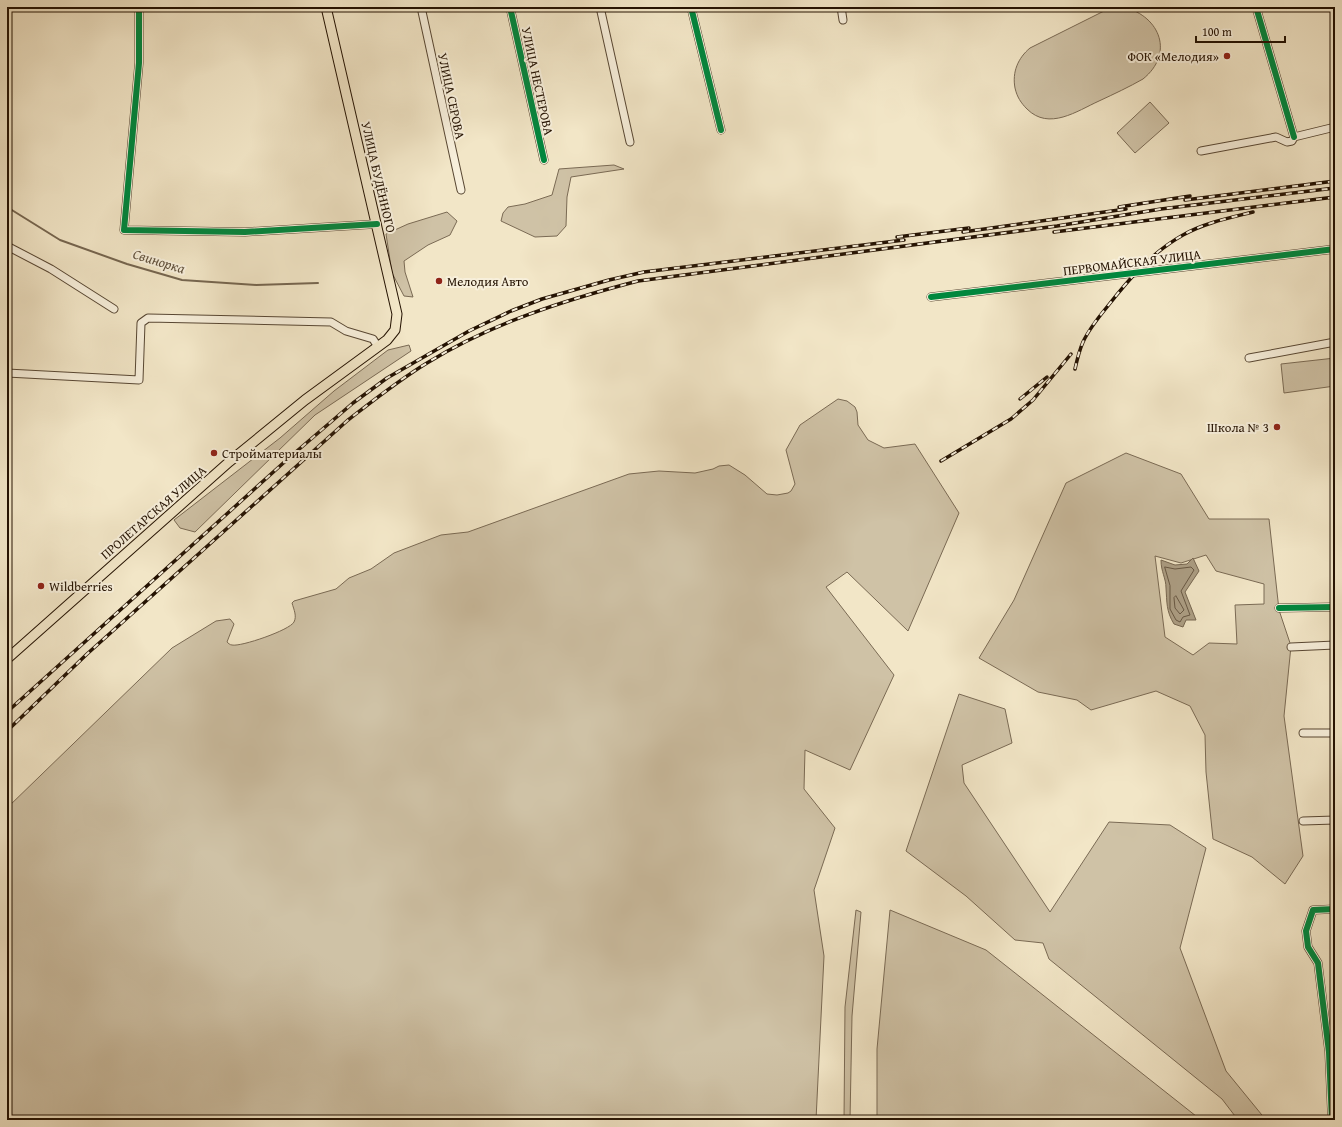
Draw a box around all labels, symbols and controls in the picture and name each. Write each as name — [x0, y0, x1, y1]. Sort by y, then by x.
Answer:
scale bar — [1196, 18, 1285, 44]
text: 100 m — [1202, 23, 1232, 40]
street label: УЛИЦА НЕСТЕРОВА — [517, 25, 558, 137]
place label: ФОК «Мелодия» — [1127, 47, 1219, 66]
street label: УЛИЦА СЕРОВА — [433, 51, 470, 141]
marker: ФОК «Мелодия» — [1222, 51, 1232, 61]
street label: УЛИЦА БУДЁННОГО — [356, 120, 401, 235]
water label: Свинорка — [131, 244, 188, 279]
street label: ПЕРВОМАЙСКАЯ УЛИЦА — [1062, 245, 1202, 280]
place label: Мелодия Авто — [447, 272, 529, 291]
marker: Мелодия Авто — [434, 276, 444, 286]
place label: Школа № 3 — [1207, 418, 1269, 437]
marker: Школа № 3 — [1272, 422, 1282, 432]
place label: Стройматериалы — [222, 444, 322, 463]
marker: Стройматериалы — [209, 448, 219, 458]
street label: ПРОЛЕТАРСКАЯ УЛИЦА — [96, 461, 211, 564]
place label: Wildberries — [49, 577, 113, 596]
marker: Wildberries — [36, 581, 46, 591]

